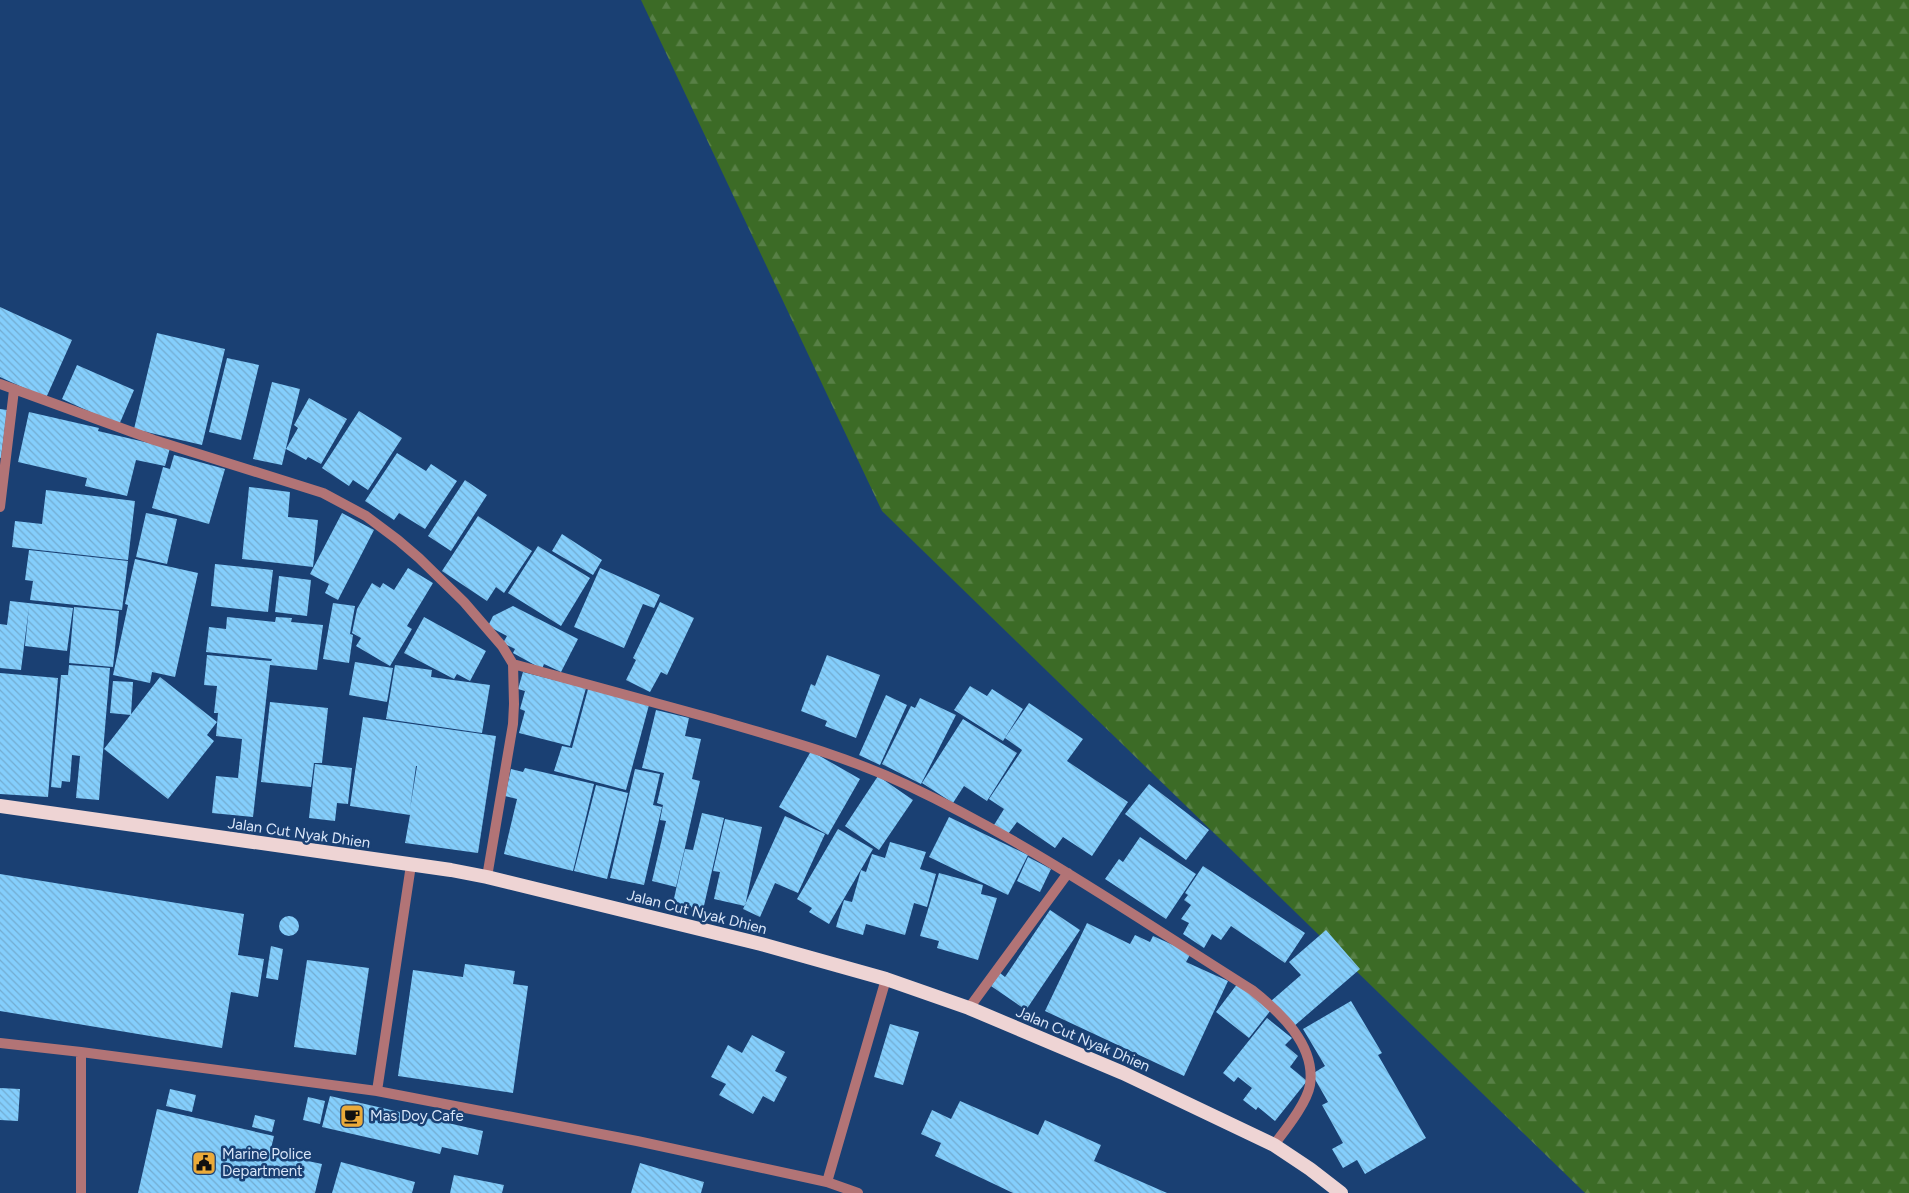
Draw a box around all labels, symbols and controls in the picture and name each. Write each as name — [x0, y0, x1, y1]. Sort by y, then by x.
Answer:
street label: Jalan Cut Nyak Dhien — [227, 814, 371, 852]
street label: Jalan Cut Nyak Dhien — [625, 886, 769, 938]
street label: Jalan Cut Nyak Dhien — [1013, 1003, 1153, 1075]
cafe icon: Mas Doy Cafe — [339, 1103, 365, 1129]
place label: Mas Doy Cafe — [370, 1107, 464, 1125]
place label: Marine Police Department — [222, 1145, 311, 1180]
public building icon: Marine Police Department — [191, 1150, 217, 1176]

